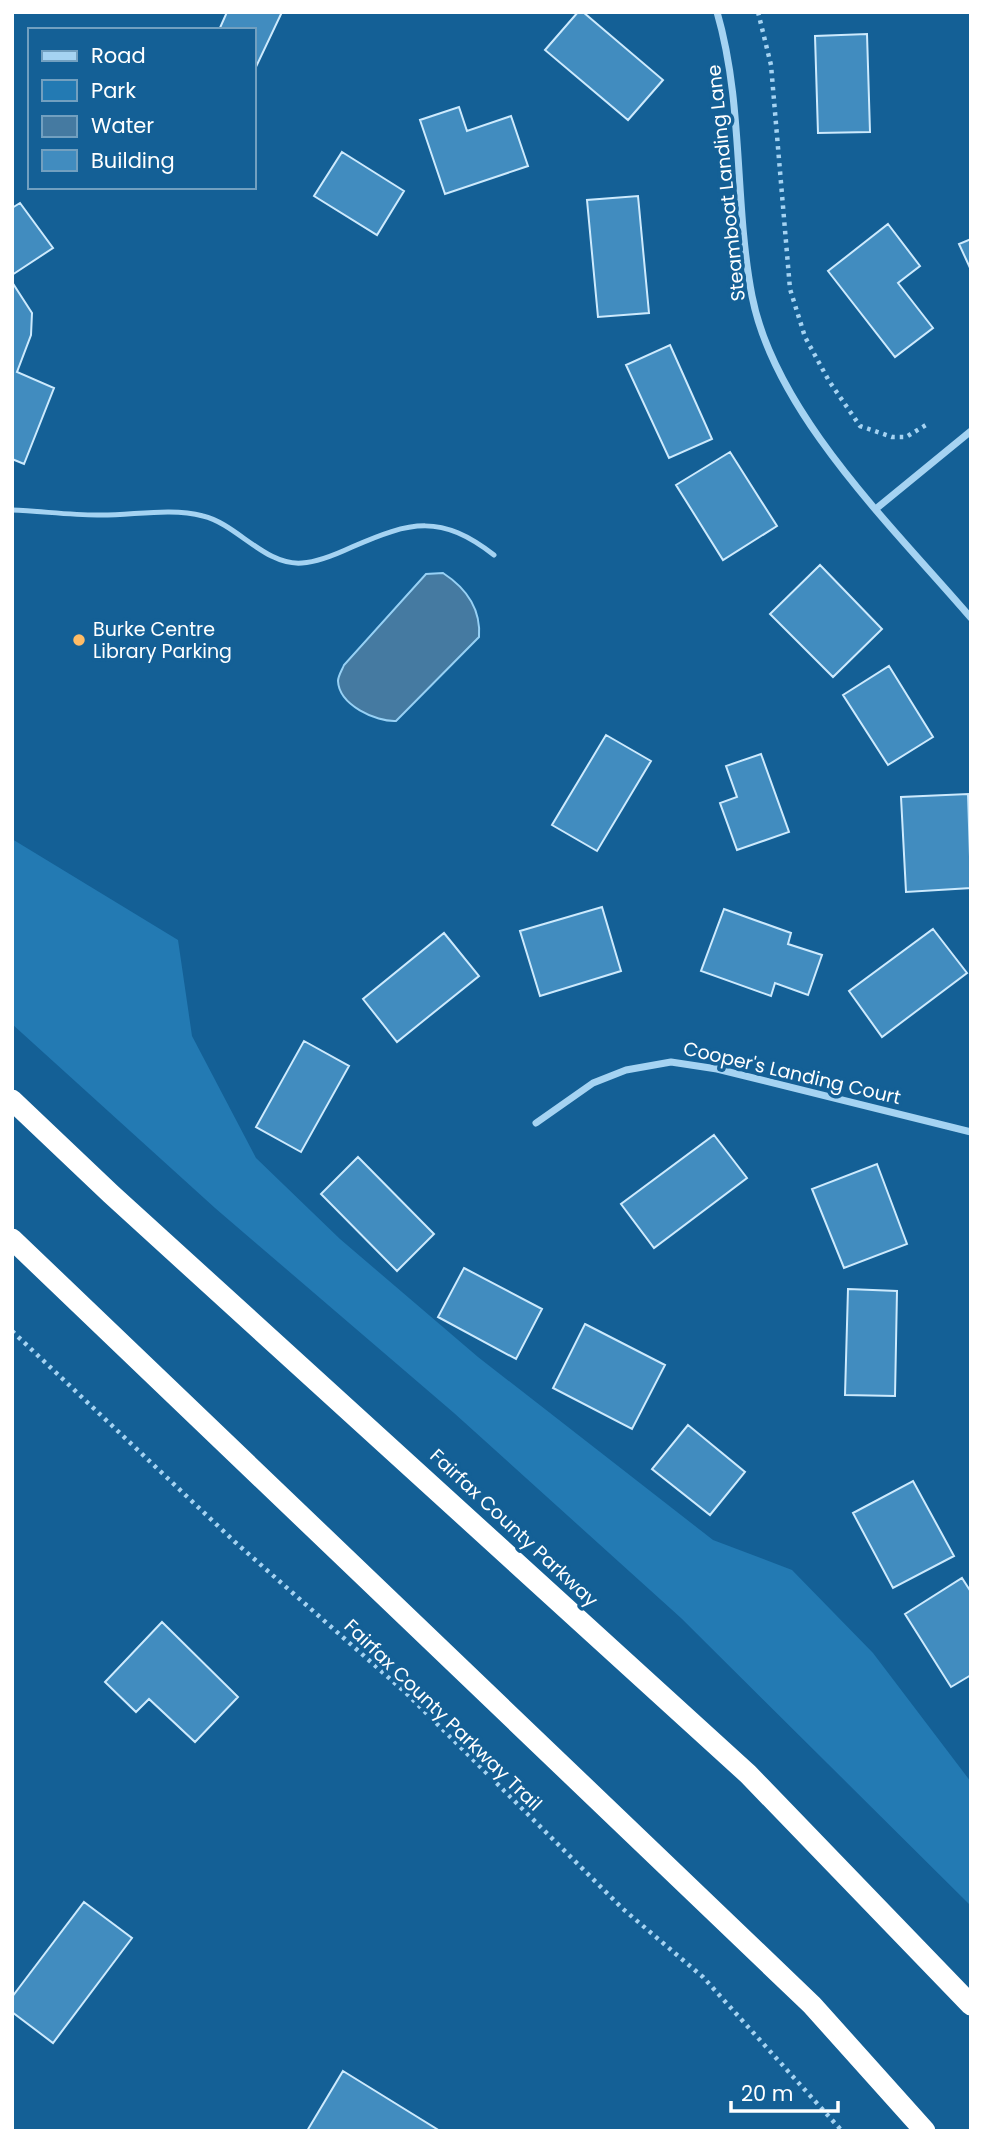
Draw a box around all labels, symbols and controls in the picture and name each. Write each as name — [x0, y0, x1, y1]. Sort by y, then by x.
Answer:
legend — [28, 28, 256, 189]
text: Road — [91, 41, 146, 70]
street label: Steamboat Landing Lane — [700, 63, 752, 303]
text: Park — [91, 76, 136, 105]
text: Water — [91, 111, 154, 140]
text: Building — [91, 146, 175, 175]
place label: Burke Centre Library Parking — [93, 616, 232, 665]
marker: Burke Centre Library Parking — [71, 632, 87, 648]
street label: Cooper's Landing Court — [681, 1035, 904, 1111]
street label: Fairfax County Parkway — [424, 1443, 604, 1613]
street label: Fairfax County Parkway Trail — [338, 1613, 548, 1817]
scale bar — [731, 2070, 838, 2114]
text: 20 m — [741, 2079, 794, 2108]

